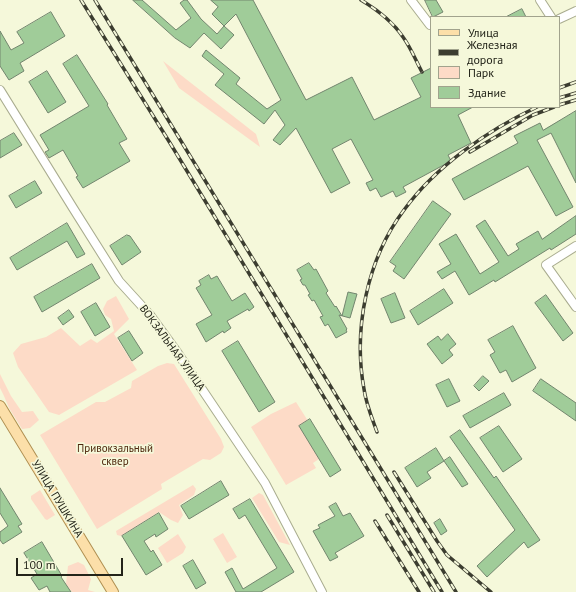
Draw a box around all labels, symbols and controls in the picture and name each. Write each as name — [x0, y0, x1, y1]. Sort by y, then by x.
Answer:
legend — [430, 16, 560, 108]
text: Улица — [468, 25, 499, 40]
text: Железная дорога — [467, 37, 518, 67]
text: Парк — [468, 65, 494, 80]
text: Здание — [468, 85, 506, 100]
street label: ВОКЗАЛЬНАЯ УЛИЦА — [136, 302, 208, 394]
park label: Привокзальный сквер — [77, 442, 153, 468]
street label: УЛИЦА ПУШКИНА — [29, 458, 85, 540]
scale bar — [18, 550, 125, 576]
text: 100 m — [23, 557, 56, 572]

